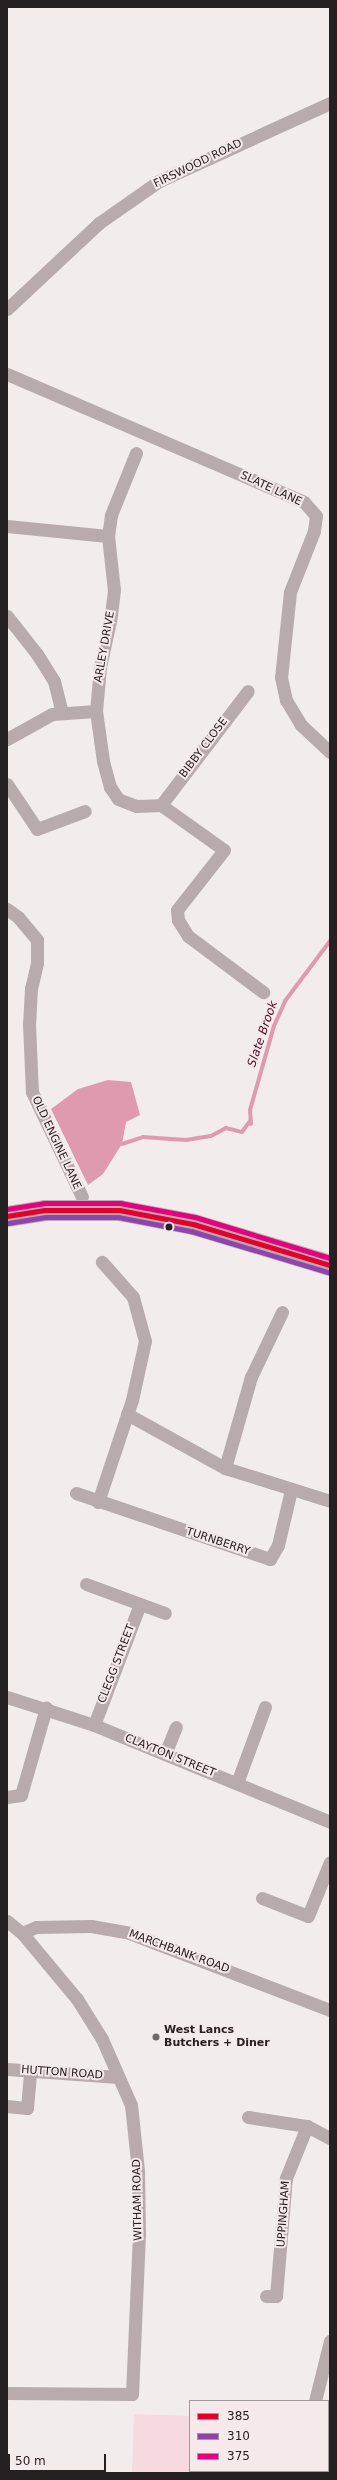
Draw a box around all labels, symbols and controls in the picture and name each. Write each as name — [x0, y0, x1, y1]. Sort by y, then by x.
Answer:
street label: FIRSWOOD ROAD — [152, 137, 244, 191]
street label: SLATE LANE — [238, 469, 304, 509]
street label: ARLEY DRIVE — [92, 610, 118, 684]
street label: BIBBY CLOSE — [177, 715, 231, 781]
water label: Slate Brook — [245, 999, 281, 1069]
street label: OLD ENGINE LANE — [29, 1094, 83, 1192]
unlabelled marker — [164, 1222, 174, 1232]
street label: TURNBERRY — [184, 1525, 252, 1559]
street label: CLEGG STREET — [96, 1623, 138, 1705]
street label: CLAYTON STREET — [123, 1732, 217, 1780]
street label: MARCHBANK ROAD — [127, 1928, 231, 1976]
place label: West Lancs Butchers + Diner — [164, 2024, 270, 2050]
marker: West Lancs Butchers + Diner — [151, 2032, 161, 2042]
street label: HUTTON ROAD — [21, 2064, 103, 2082]
street label: WITHAM ROAD — [131, 2159, 145, 2241]
street label: UPPINGHAM — [275, 2180, 293, 2248]
legend — [189, 2400, 329, 2472]
text: 385 — [227, 2409, 250, 2423]
text: 310 — [227, 2429, 250, 2443]
scale bar — [10, 2446, 108, 2472]
text: 375 — [227, 2449, 250, 2463]
text: 50 m — [15, 2454, 46, 2468]

